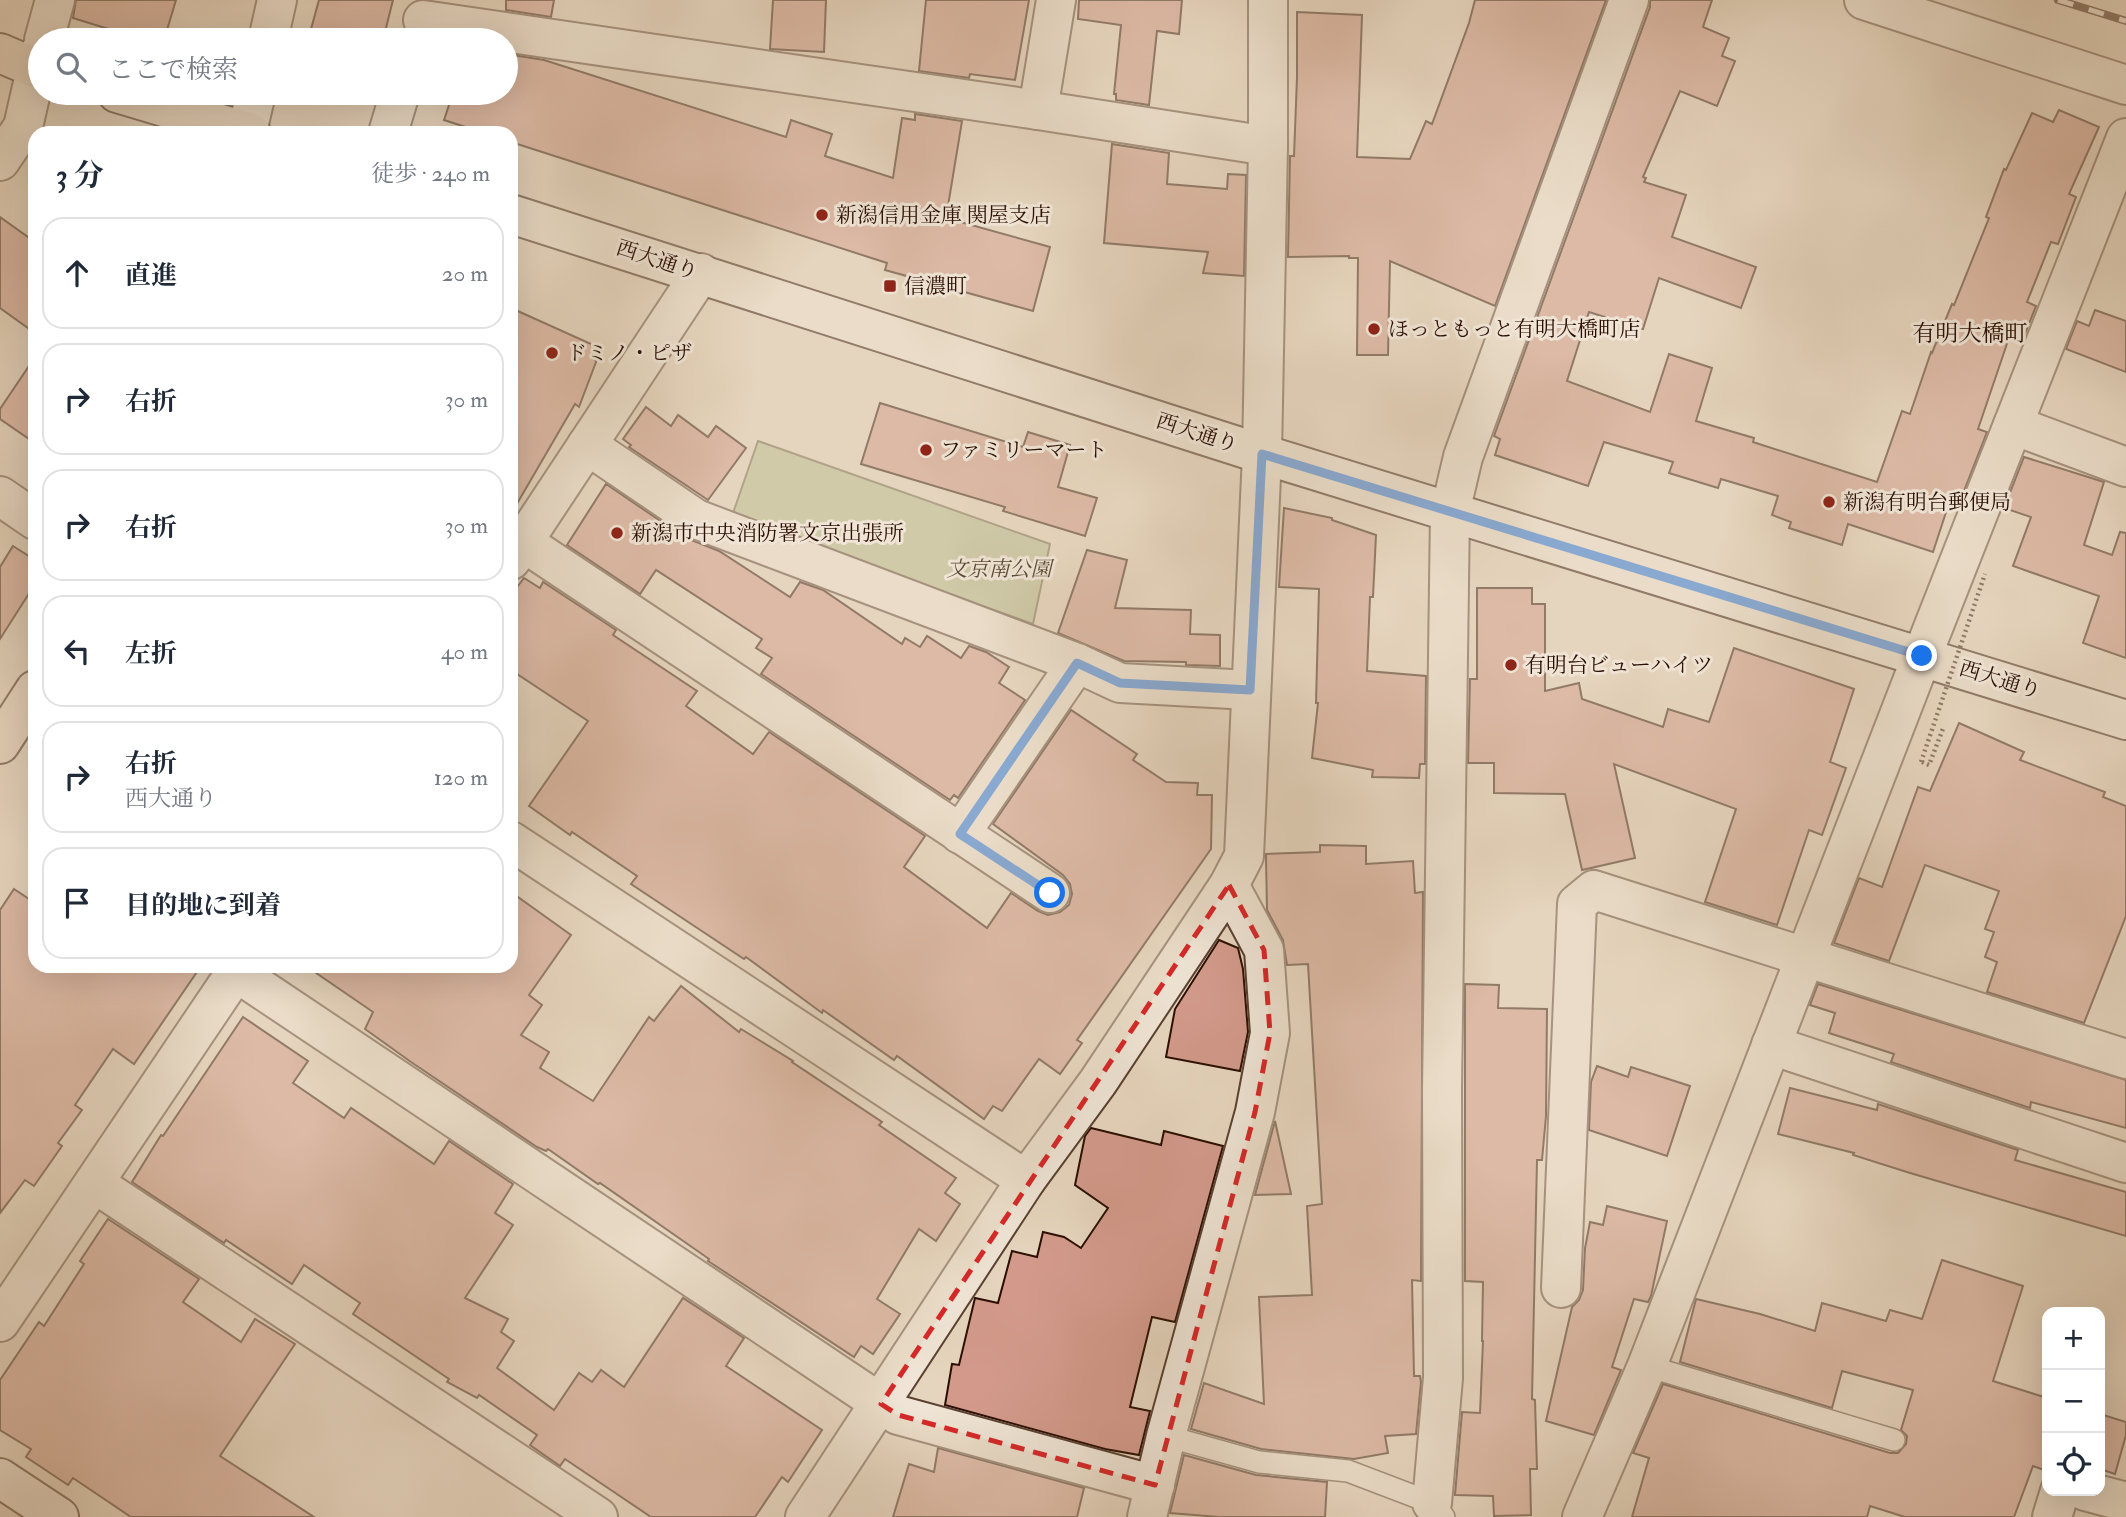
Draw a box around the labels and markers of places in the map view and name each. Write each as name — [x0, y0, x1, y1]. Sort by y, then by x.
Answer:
place label: 新潟信用金庫 関屋支店 — [836, 202, 1050, 229]
marker: 新潟信用金庫 関屋支店 — [814, 207, 830, 223]
place label: 信濃町 — [904, 273, 967, 300]
marker: 信濃町 — [882, 278, 898, 294]
place label: ほっともっと有明大橋町店 — [1388, 316, 1640, 343]
marker: ほっともっと有明大橋町店 — [1366, 321, 1382, 337]
place label: ドミノ・ピザ — [566, 340, 692, 367]
marker: ドミノ・ピザ — [544, 345, 560, 361]
place label: ファミリーマート — [940, 437, 1108, 464]
marker: ファミリーマート — [918, 442, 934, 458]
place label: 新潟有明台郵便局 — [1843, 489, 2011, 516]
marker: 新潟有明台郵便局 — [1821, 494, 1837, 510]
place label: 新潟市中央消防署文京出張所 — [631, 520, 904, 547]
marker: 新潟市中央消防署文京出張所 — [609, 525, 625, 541]
place label: 有明台ビューハイツ — [1525, 652, 1713, 679]
marker: 有明台ビューハイツ — [1503, 657, 1519, 673]

